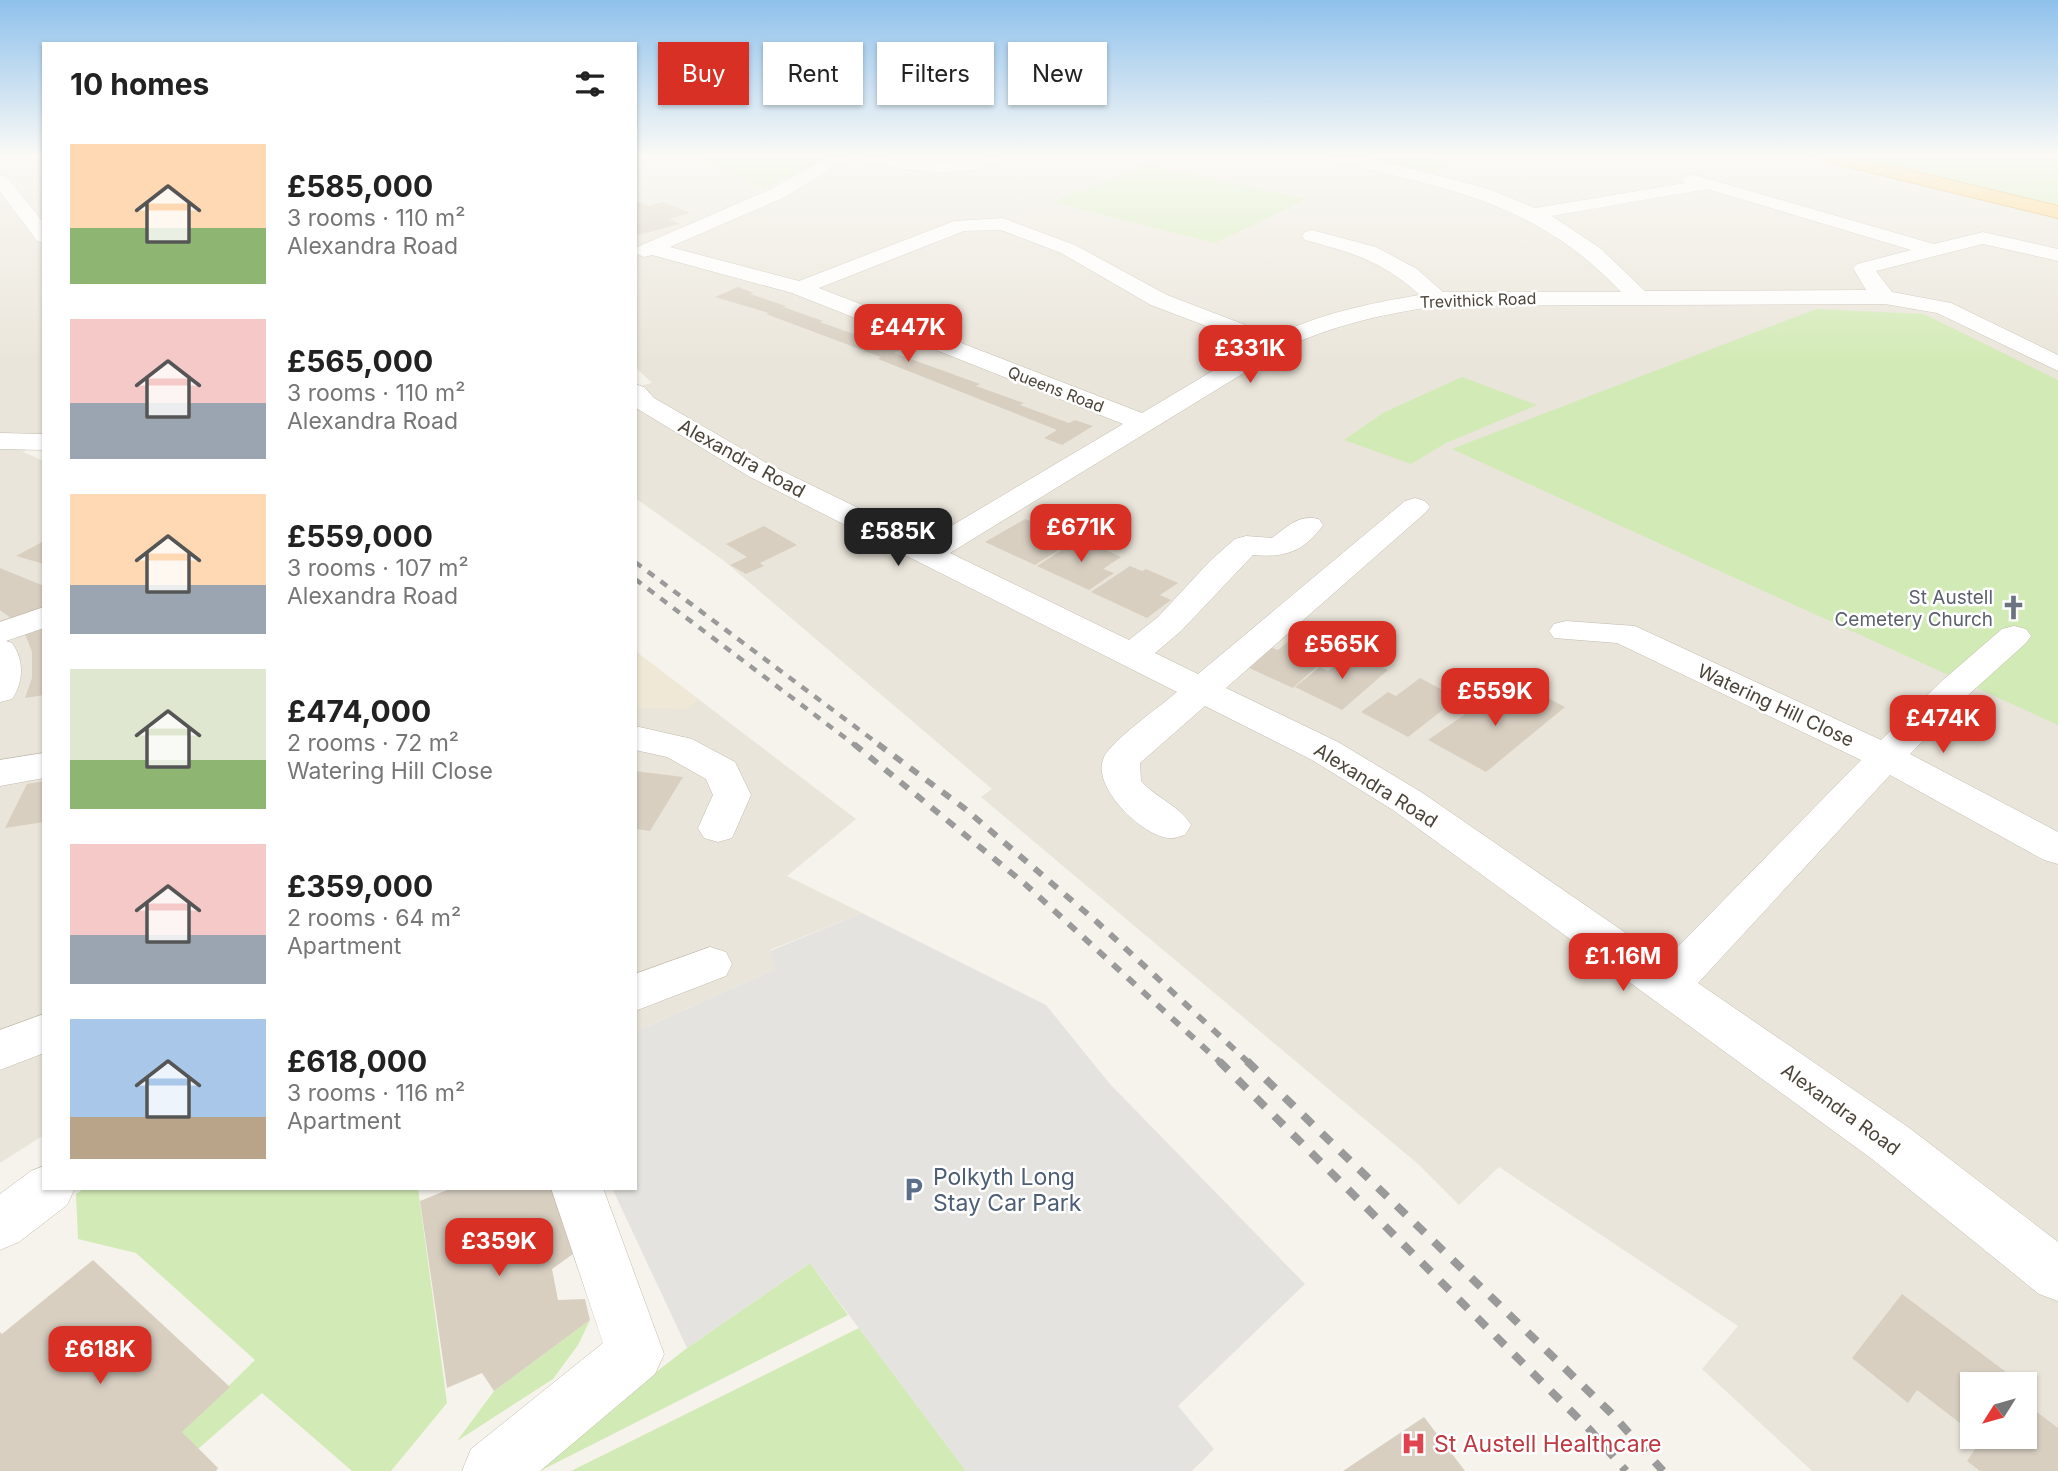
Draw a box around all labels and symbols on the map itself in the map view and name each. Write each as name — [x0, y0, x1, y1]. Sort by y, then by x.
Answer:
street label: Trevithick Road — [1419, 288, 1537, 312]
pin: £447K — [859, 304, 957, 364]
pin: £331K — [1201, 326, 1299, 385]
street label: Queens Road — [1005, 362, 1107, 416]
street label: Alexandra Road — [674, 414, 809, 503]
pin: £671K — [1032, 504, 1130, 564]
pin: £585K — [849, 508, 947, 568]
place label: St Austell Cemetery Church — [1834, 586, 1993, 631]
church icon: St Austell Cemetery Church — [1999, 594, 2027, 622]
pin: £565K — [1293, 622, 1391, 681]
street label: Watering Hill Close — [1694, 659, 1858, 752]
pin: £559K — [1446, 668, 1544, 728]
pin: £474K — [1894, 696, 1992, 755]
street label: Alexandra Road — [1310, 738, 1442, 833]
pin: £1.16M — [1566, 934, 1680, 993]
street label: Alexandra Road — [1777, 1059, 1905, 1160]
place label: Polkyth Long Stay Car Park — [933, 1163, 1082, 1217]
parking icon: Polkyth Long Stay Car Park — [899, 1176, 927, 1204]
pin: £359K — [450, 1218, 548, 1278]
pin: £618K — [51, 1326, 149, 1386]
north arrow — [1960, 1372, 2037, 1449]
hospital icon: St Austell Healthcare — [1400, 1430, 1428, 1458]
place label: St Austell Healthcare — [1434, 1430, 1661, 1458]

